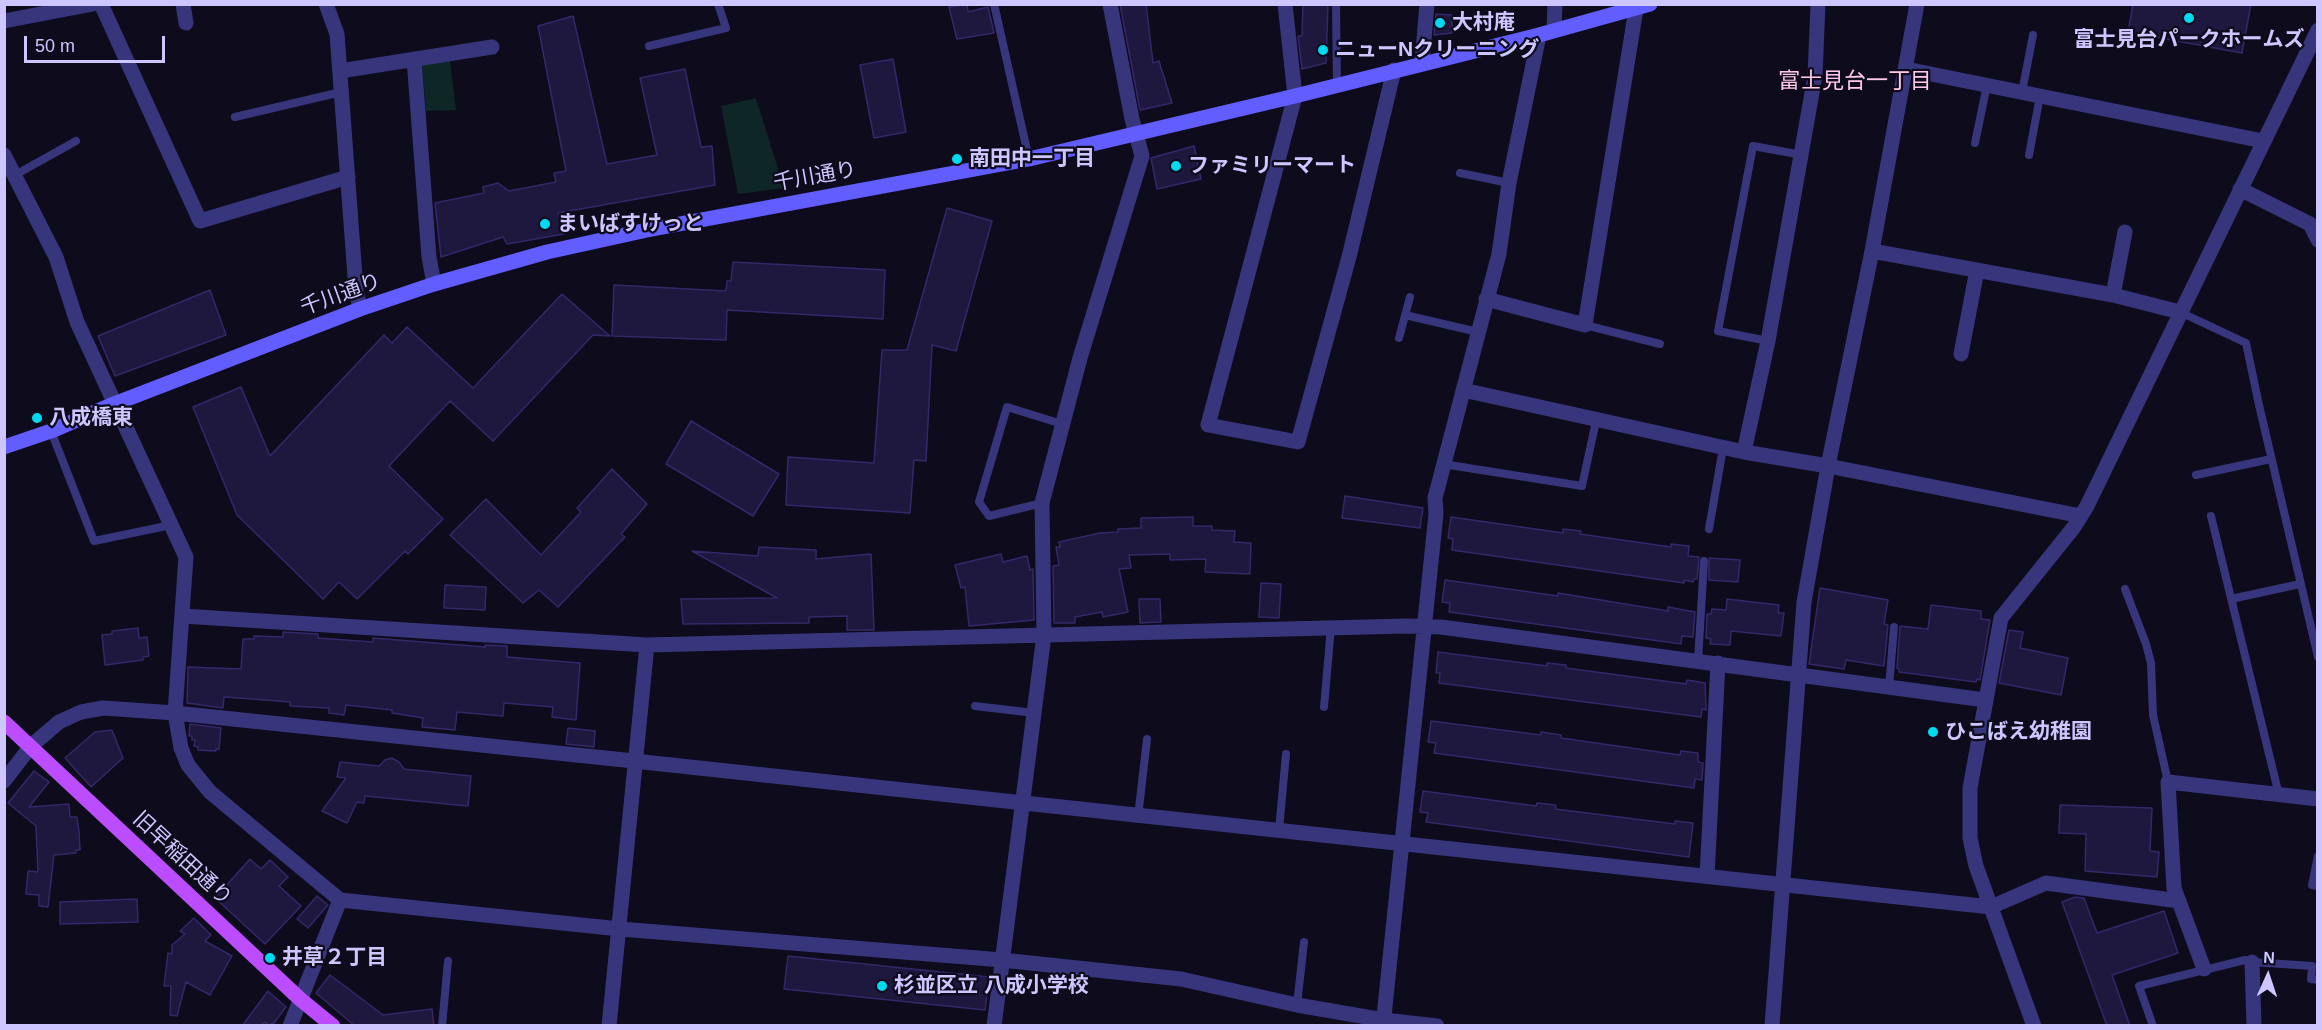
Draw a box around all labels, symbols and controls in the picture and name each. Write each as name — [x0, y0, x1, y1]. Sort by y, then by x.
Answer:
place label: 大村庵 — [1452, 10, 1515, 36]
marker: 富士見台パークホームズ — [2182, 11, 2196, 25]
marker: 大村庵 — [1433, 16, 1447, 30]
scale bar — [27, 24, 168, 62]
place label: 富士見台パークホームズ — [2074, 27, 2304, 53]
text: 50 m — [35, 36, 75, 56]
place label: ニューNクリーニング — [1335, 37, 1539, 63]
marker: ニューNクリーニング — [1316, 43, 1330, 57]
district label: 富士見台一丁目 — [1778, 69, 1932, 95]
place label: 南田中一丁目 — [969, 146, 1095, 172]
marker: 南田中一丁目 — [950, 152, 964, 166]
place label: ファミリーマート — [1188, 153, 1356, 179]
street label: 千川通り — [771, 157, 859, 197]
marker: ファミリーマート — [1169, 159, 1183, 173]
place label: まいばすけっと — [557, 211, 704, 237]
marker: まいばすけっと — [538, 217, 552, 231]
street label: 千川通り — [297, 269, 385, 321]
place label: 八成橋東 — [49, 405, 133, 431]
marker: 八成橋東 — [30, 411, 44, 425]
place label: ひこばえ幼稚園 — [1945, 719, 2092, 745]
marker: ひこばえ幼稚園 — [1926, 725, 1940, 739]
street label: 旧早稲田通り — [127, 807, 237, 911]
place label: 井草２丁目 — [282, 945, 387, 971]
north arrow — [2238, 946, 2298, 1006]
text: N — [2263, 949, 2275, 966]
marker: 井草２丁目 — [263, 951, 277, 965]
place label: 杉並区立 八成小学校 — [894, 973, 1089, 999]
marker: 杉並区立 八成小学校 — [875, 979, 889, 993]

